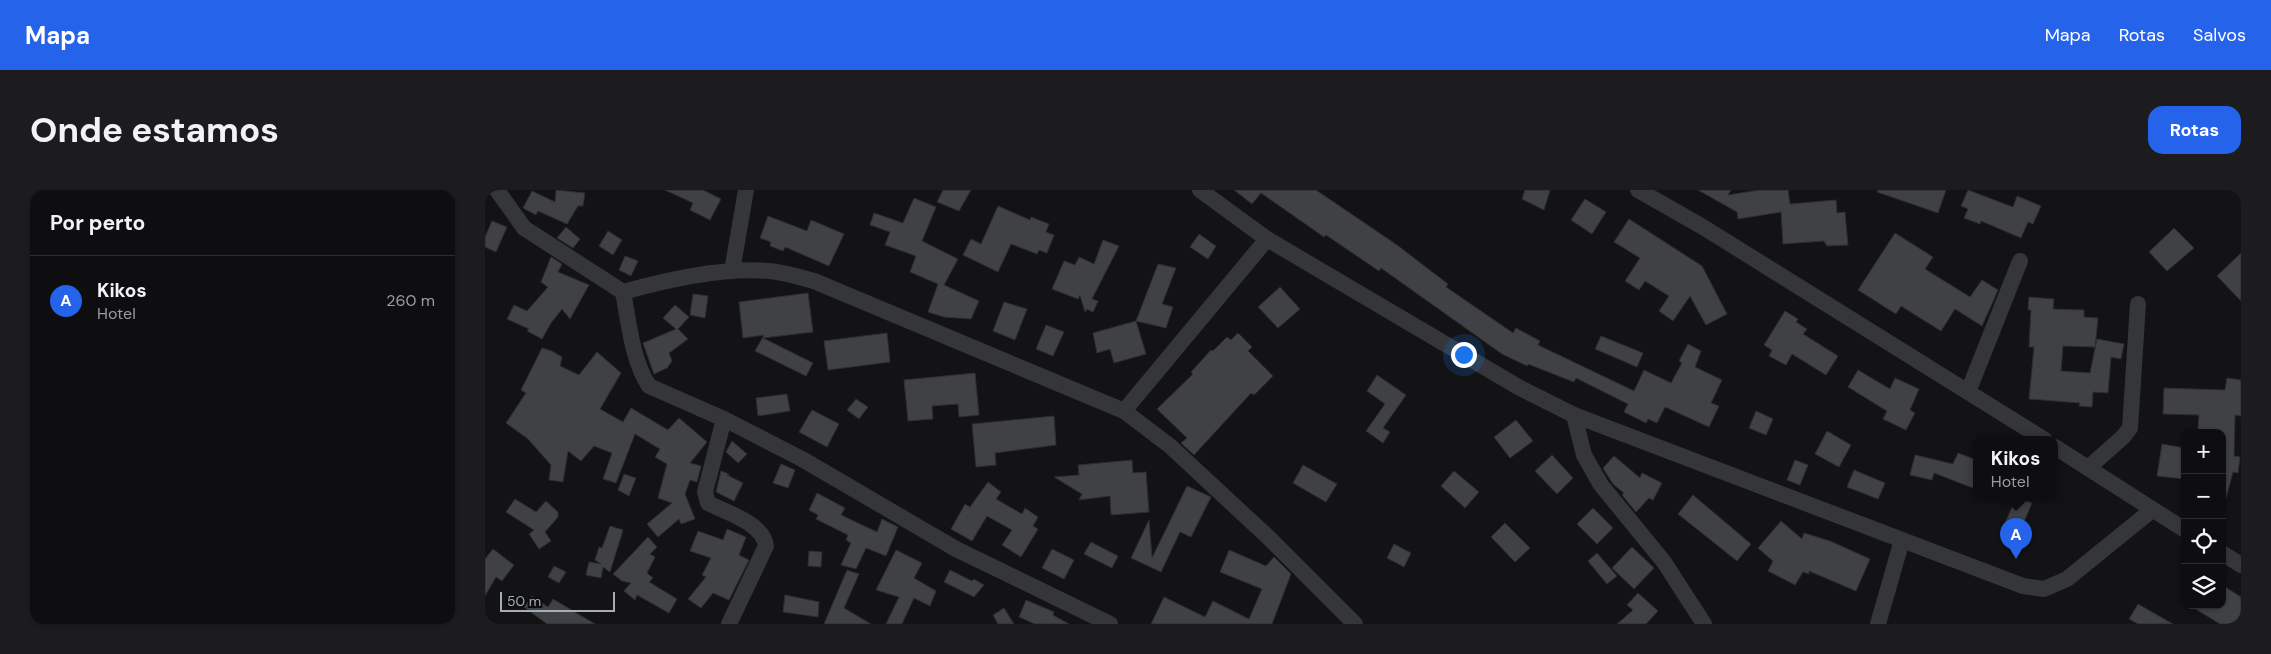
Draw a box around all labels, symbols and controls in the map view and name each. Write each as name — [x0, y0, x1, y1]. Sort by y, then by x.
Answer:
text: Mapa — [25, 20, 90, 51]
text: Mapa — [2045, 23, 2091, 47]
text: Rotas — [2119, 23, 2165, 47]
text: Salvos — [2193, 23, 2246, 47]
button: Rotas — [2148, 106, 2241, 154]
text: Onde estamos — [30, 107, 279, 153]
text: Por perto — [50, 209, 145, 237]
text: Kikos — [97, 278, 147, 303]
text: A — [60, 290, 72, 311]
text: 260 m — [386, 290, 435, 311]
text: Hotel — [97, 303, 136, 324]
your location — [1451, 342, 1477, 368]
map controls — [2181, 429, 2226, 609]
button: + — [2181, 429, 2226, 474]
popup — [1973, 436, 2058, 501]
text: Kikos — [1991, 446, 2040, 471]
text: Hotel — [1991, 471, 2030, 492]
button: − — [2181, 474, 2226, 519]
pin: A — [2000, 518, 2032, 559]
button: locate — [2181, 519, 2226, 564]
button: layers — [2181, 564, 2226, 609]
scale bar — [500, 589, 615, 612]
text: 50 m — [507, 592, 541, 610]

